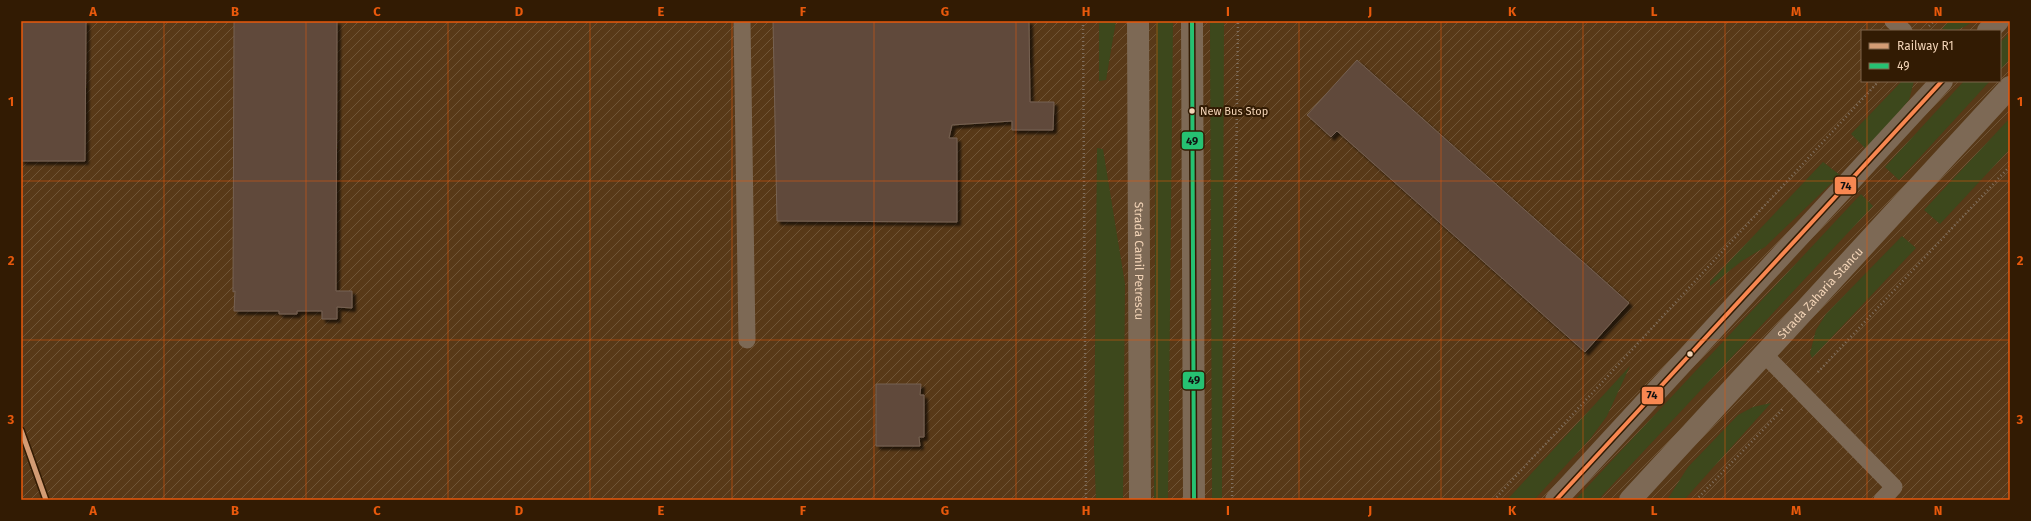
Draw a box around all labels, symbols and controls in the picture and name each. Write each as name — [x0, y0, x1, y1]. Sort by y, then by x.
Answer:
text: A — [88, 4, 97, 19]
text: B — [231, 4, 239, 19]
text: C — [373, 4, 381, 19]
text: D — [515, 4, 524, 19]
text: E — [658, 4, 665, 19]
text: F — [800, 4, 807, 19]
text: G — [941, 4, 949, 19]
text: H — [1082, 4, 1090, 19]
text: I — [1226, 4, 1230, 19]
text: J — [1367, 4, 1372, 19]
text: K — [1508, 4, 1517, 19]
text: L — [1651, 4, 1658, 19]
text: M — [1791, 4, 1801, 19]
text: N — [1934, 4, 1942, 19]
legend — [1861, 30, 2001, 82]
text: Railway R1 — [1897, 39, 1954, 53]
text: 49 — [1897, 59, 1909, 73]
text: 1 — [8, 94, 14, 109]
text: 1 — [2017, 94, 2023, 109]
place label: New Bus Stop — [1200, 105, 1268, 118]
marker: New Bus Stop — [1187, 106, 1197, 116]
line badge: 49 — [1181, 131, 1204, 150]
text: 49 — [1186, 135, 1198, 148]
line badge: 74 — [1834, 176, 1857, 195]
text: 74 — [1841, 180, 1851, 193]
street label: Strada Camil Petrescu — [1132, 202, 1146, 320]
street label: Strada Zaharia Stancu — [1775, 245, 1866, 342]
text: 2 — [8, 253, 15, 268]
text: 2 — [2017, 253, 2024, 268]
unlabelled marker — [1685, 349, 1695, 359]
line badge: 49 — [1182, 371, 1205, 390]
text: 49 — [1188, 374, 1200, 387]
line badge: 74 — [1641, 386, 1664, 405]
text: 74 — [1647, 389, 1657, 402]
text: 3 — [7, 412, 15, 427]
text: 3 — [2016, 412, 2024, 427]
text: A — [88, 503, 97, 518]
text: B — [231, 503, 239, 518]
text: C — [373, 503, 381, 518]
text: D — [515, 503, 524, 518]
text: E — [658, 503, 665, 518]
text: F — [800, 503, 807, 518]
text: G — [941, 503, 949, 518]
text: H — [1082, 503, 1090, 518]
text: I — [1226, 503, 1230, 518]
text: J — [1367, 503, 1372, 518]
text: K — [1508, 503, 1517, 518]
text: L — [1651, 503, 1658, 518]
text: M — [1791, 503, 1801, 518]
text: N — [1934, 503, 1942, 518]

